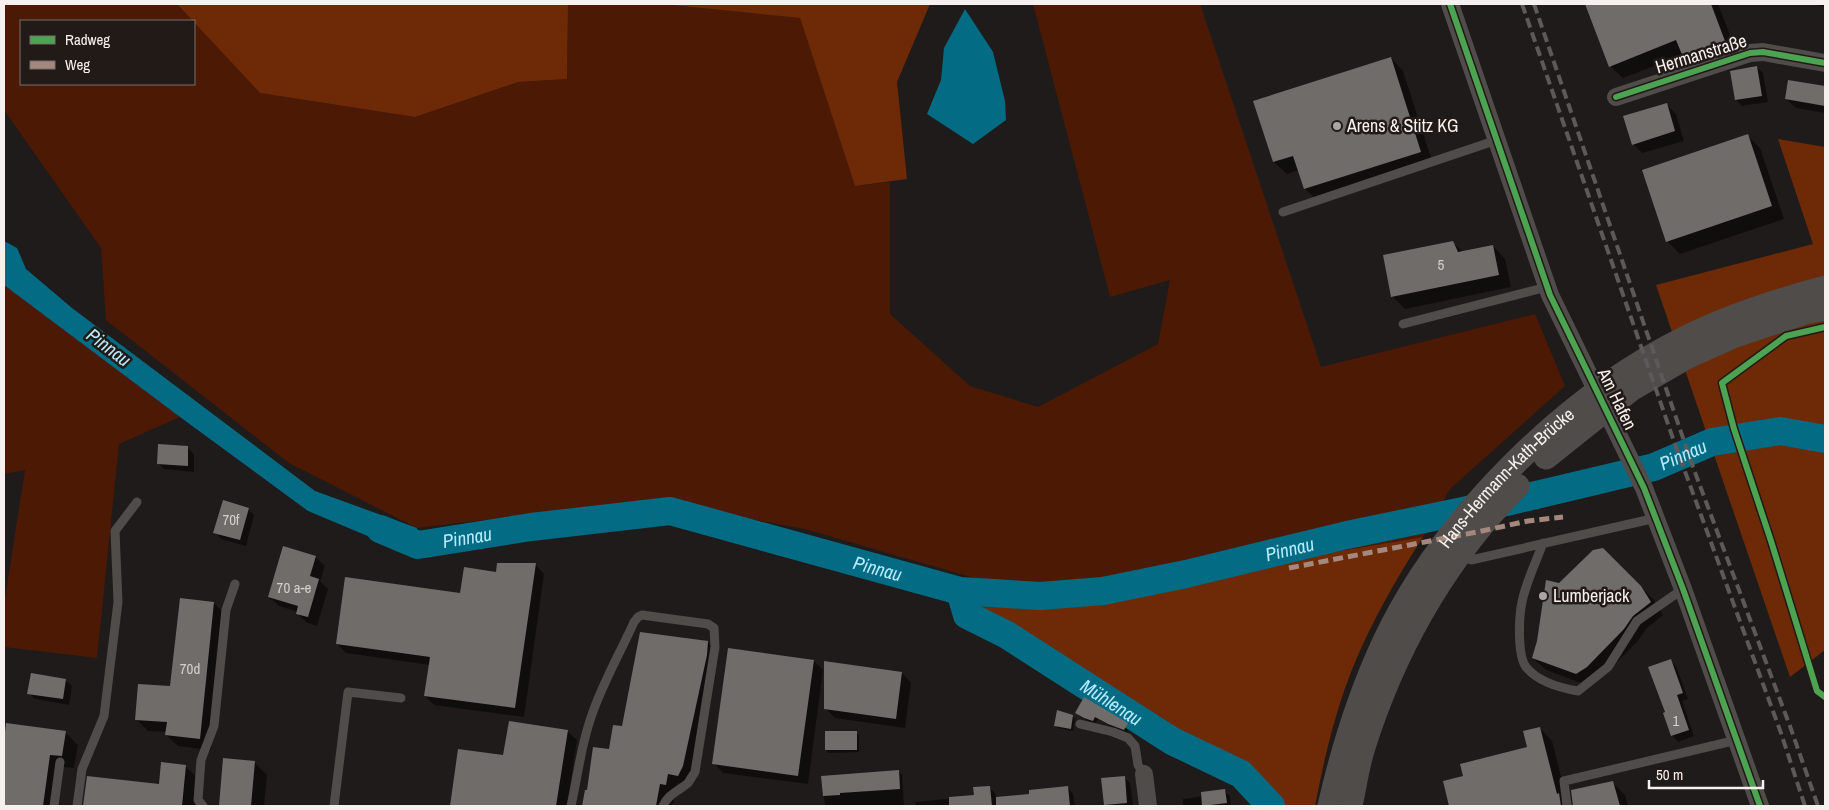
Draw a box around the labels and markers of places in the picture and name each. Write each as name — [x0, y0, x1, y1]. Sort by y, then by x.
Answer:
place label: Arens & Stitz KG — [1346, 113, 1459, 138]
marker: Arens & Stitz KG — [1331, 120, 1343, 132]
place label: Lumberjack — [1553, 583, 1630, 608]
marker: Lumberjack — [1537, 590, 1549, 602]

